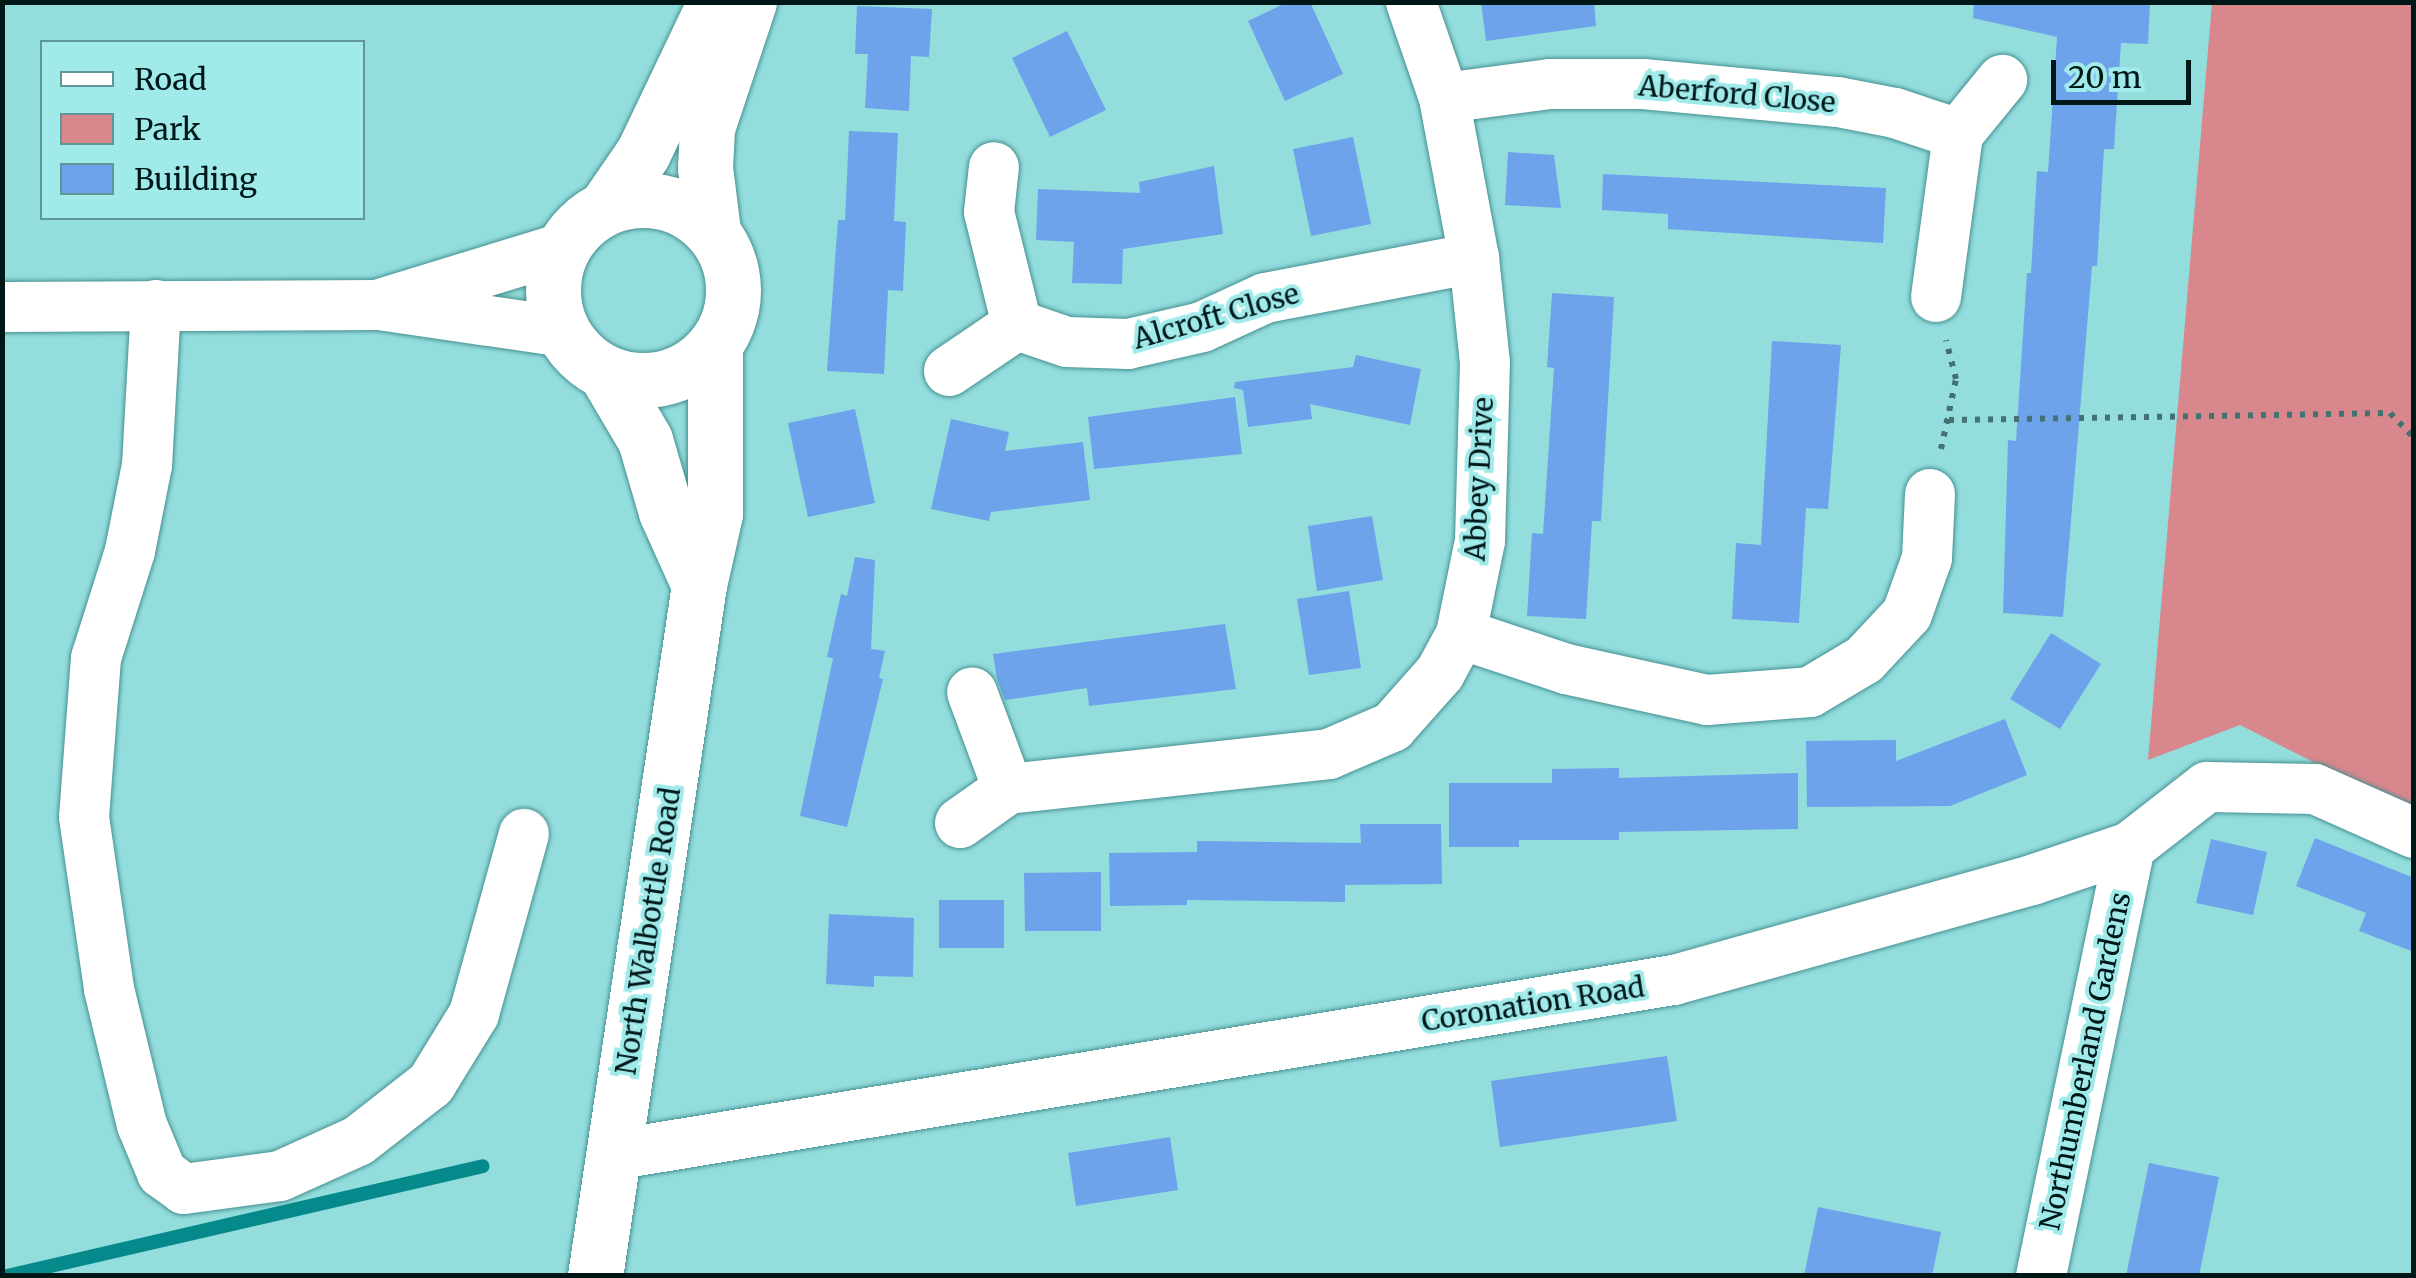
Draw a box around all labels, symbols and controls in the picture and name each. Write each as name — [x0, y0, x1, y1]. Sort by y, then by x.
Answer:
legend — [40, 40, 365, 220]
scale bar — [2056, 40, 2196, 102]
text: 20 m — [2068, 58, 2141, 96]
text: Road — [134, 60, 207, 98]
street label: Aberford Close — [1637, 69, 1837, 119]
text: Park — [134, 110, 201, 148]
text: Building — [134, 160, 257, 198]
street label: Alcroft Close — [1129, 276, 1303, 356]
street label: Abbey Drive — [1458, 396, 1500, 562]
street label: North Walbottle Road — [609, 785, 687, 1077]
street label: Northumberland Gardens — [2033, 889, 2137, 1233]
street label: Coronation Road — [1419, 970, 1647, 1038]

